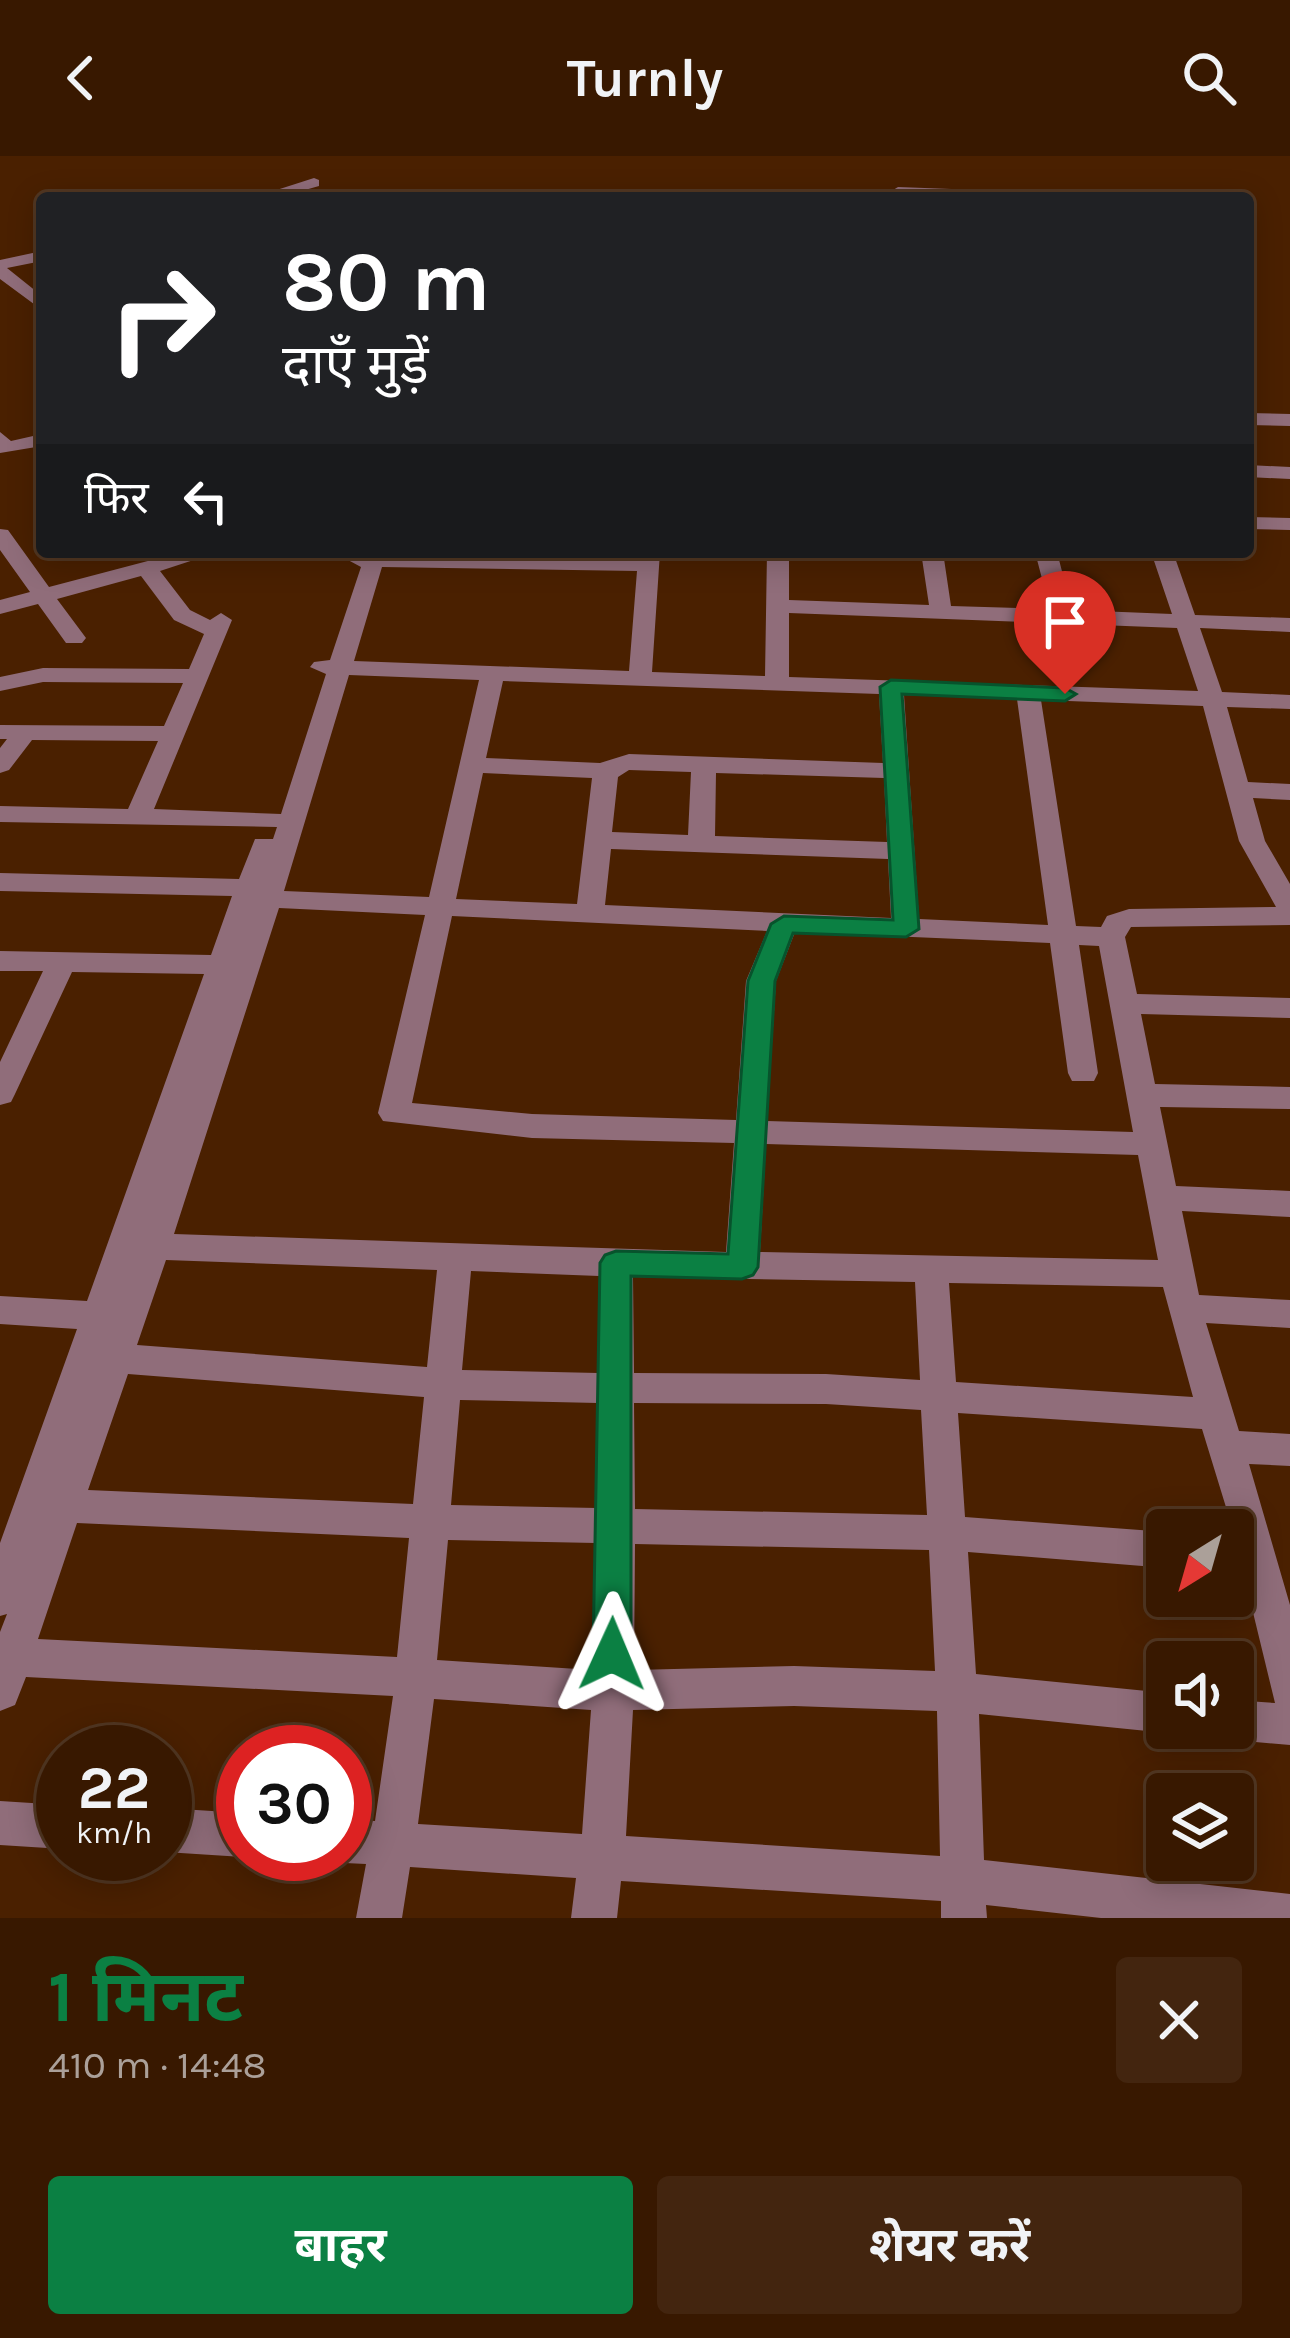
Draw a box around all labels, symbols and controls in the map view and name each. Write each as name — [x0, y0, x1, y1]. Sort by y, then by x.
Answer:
icon: back — [48, 45, 114, 111]
icon: search — [1176, 45, 1242, 111]
text: Turnly — [567, 46, 723, 110]
text: 80 m — [282, 233, 490, 331]
icon: right — [84, 240, 240, 396]
text: दाएँ मुड़ें — [282, 333, 429, 397]
icon: left — [173, 468, 239, 534]
text: फिर — [84, 472, 149, 524]
pin — [1014, 571, 1116, 694]
icon: arrive — [1032, 589, 1098, 655]
north arrow — [1146, 1509, 1254, 1617]
map controls — [1146, 1509, 1254, 1881]
position arrow — [549, 1591, 675, 1717]
button: sound — [1146, 1641, 1254, 1749]
speed limit sign: 30 — [216, 1725, 372, 1881]
text: 22 — [78, 1753, 150, 1823]
button: layers — [1146, 1773, 1254, 1881]
text: km/h — [76, 1815, 152, 1851]
text: 1 मिनट — [48, 1955, 243, 2039]
button: close — [1116, 1957, 1242, 2083]
text: 410 m · 14:48 — [48, 2042, 266, 2088]
button: बाहर — [48, 2176, 633, 2314]
button: शेयर करें — [657, 2176, 1242, 2314]

